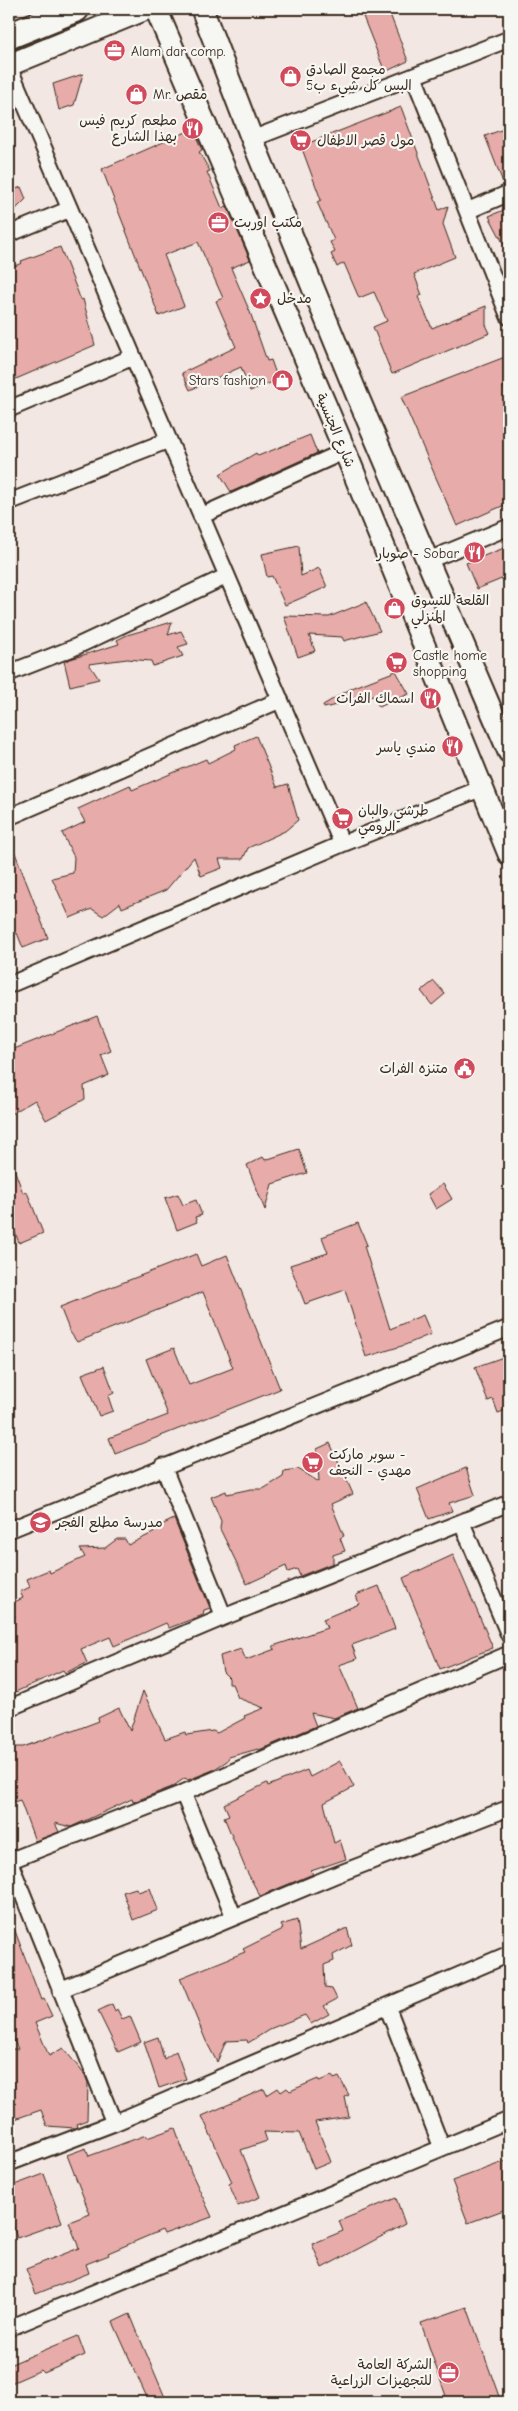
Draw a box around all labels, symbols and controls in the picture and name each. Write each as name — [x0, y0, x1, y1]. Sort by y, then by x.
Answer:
office icon: Alam dar comp. — [103, 39, 127, 63]
place label: Alam dar comp. — [131, 43, 226, 60]
place label: مجمع الصادق البس كل شيء ب5 — [306, 61, 412, 98]
shop icon: مجمع الصادق البس كل شيء ب5 — [278, 65, 302, 89]
shop icon: Mr. مقص — [125, 82, 149, 106]
place label: Mr. مقص — [153, 86, 207, 103]
place label: مطعم كريم فيس بهذا الشارع — [79, 112, 177, 147]
restaurant icon: مطعم كريم فيس بهذا الشارع — [181, 116, 205, 140]
supermarket icon: مول قصر الاطفال — [289, 128, 313, 152]
place label: مول قصر الاطفال — [317, 132, 414, 149]
office icon: مكتب اوربت — [206, 210, 230, 234]
place label: مكتب اوربت — [234, 214, 302, 231]
place icon: مدخل — [249, 286, 273, 310]
place label: مدخل — [277, 290, 312, 307]
shop icon: Stars fashion — [270, 368, 294, 392]
place label: Stars fashion — [189, 372, 266, 389]
street label: شارع الجنسية — [311, 391, 359, 470]
restaurant icon: صوبار - Sobar — [463, 541, 487, 565]
place label: صوبار - Sobar — [376, 545, 459, 562]
place label: القلعة للتسوق المنزلي — [411, 592, 489, 629]
shop icon: القلعة للتسوق المنزلي — [383, 596, 407, 620]
place label: Castle home shopping — [413, 647, 487, 680]
supermarket icon: Castle home shopping — [385, 651, 409, 675]
restaurant icon: اسماك الفرات — [418, 686, 442, 710]
place label: اسماك الفرات — [336, 690, 414, 707]
restaurant icon: مندي ياسر — [440, 735, 464, 759]
place label: مندي ياسر — [376, 739, 436, 758]
place label: طرشي والبان الرومي — [358, 802, 429, 839]
supermarket icon: طرشي والبان الرومي — [330, 806, 354, 830]
public building icon: متنزه الفرات — [452, 1056, 476, 1080]
place label: متنزه الفرات — [379, 1060, 448, 1077]
place label: سوبر ماركت - مهدي - النجف — [329, 1446, 411, 1481]
supermarket icon: سوبر ماركت - مهدي - النجف — [301, 1450, 325, 1474]
school or university icon: مدرسة مطلع الفجر — [28, 1510, 52, 1534]
place label: مدرسة مطلع الفجر — [55, 1514, 163, 1533]
place label: الشركة العامة للتجهيزات الزراعية — [331, 2356, 432, 2389]
office icon: الشركة العامة للتجهيزات الزراعية — [436, 2360, 460, 2384]

